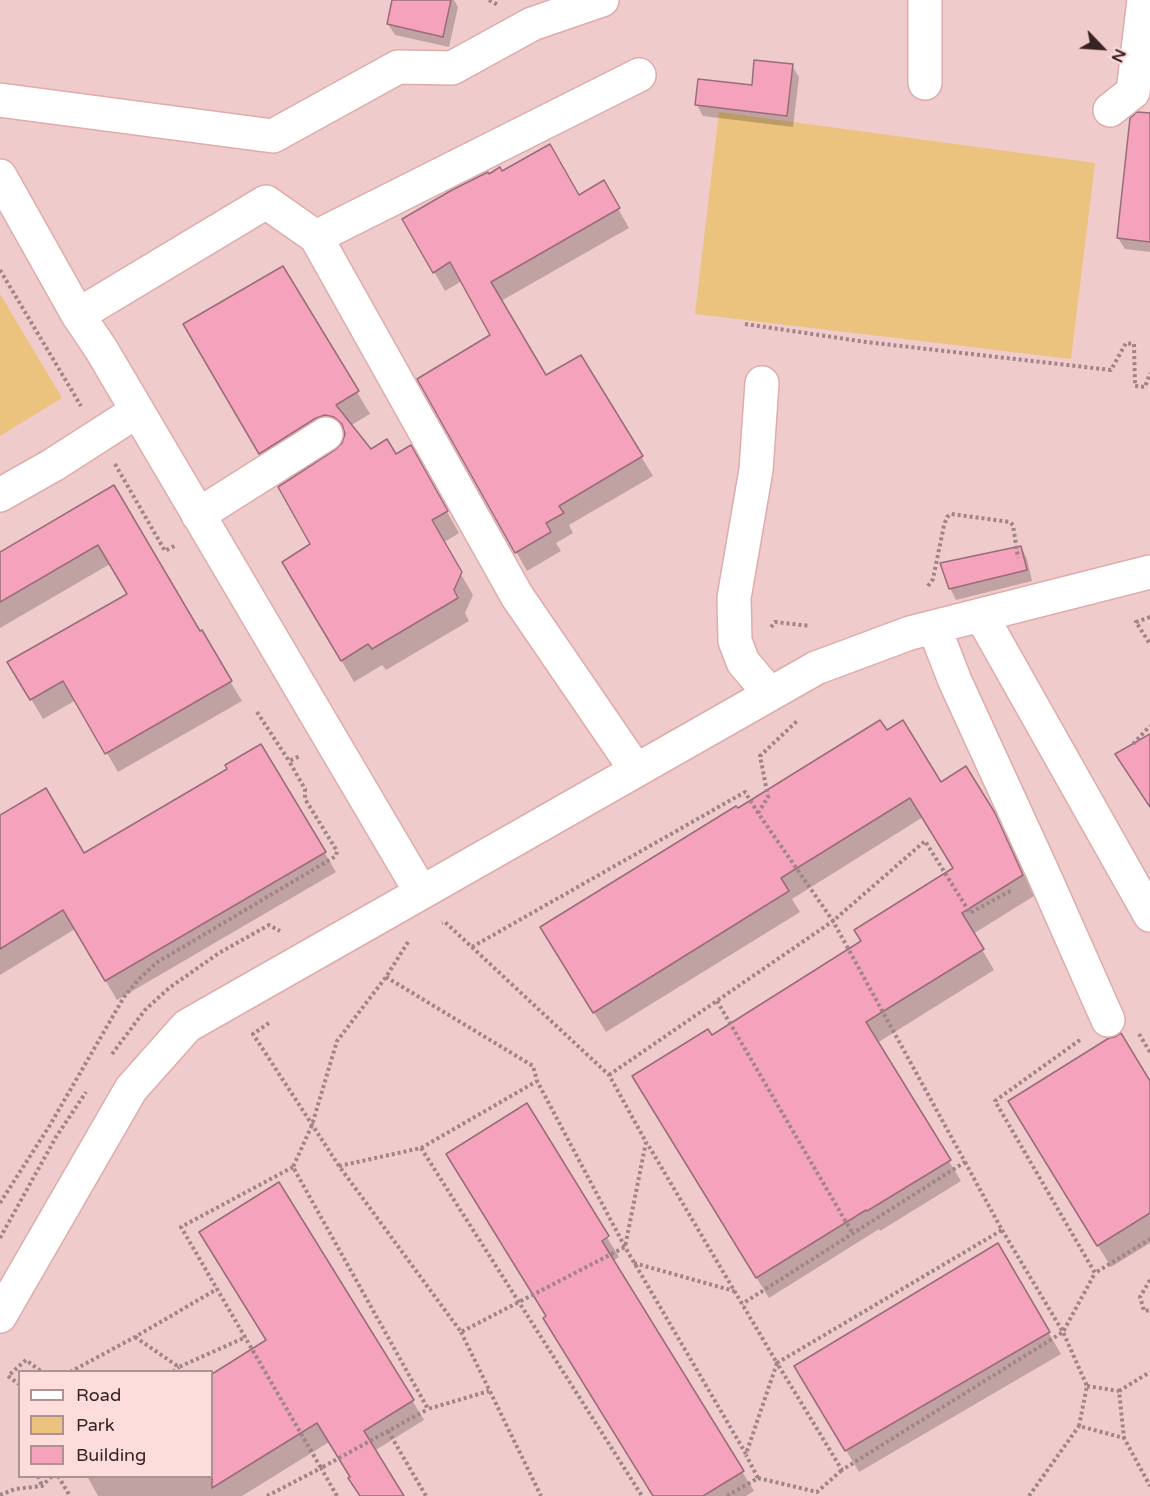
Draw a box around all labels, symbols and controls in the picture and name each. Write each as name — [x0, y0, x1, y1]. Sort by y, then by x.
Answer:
north arrow — [1072, 18, 1132, 78]
text: N — [1107, 46, 1130, 66]
legend — [18, 1370, 213, 1478]
text: Road — [76, 1384, 121, 1406]
text: Park — [76, 1414, 114, 1436]
text: Building — [76, 1444, 146, 1466]

